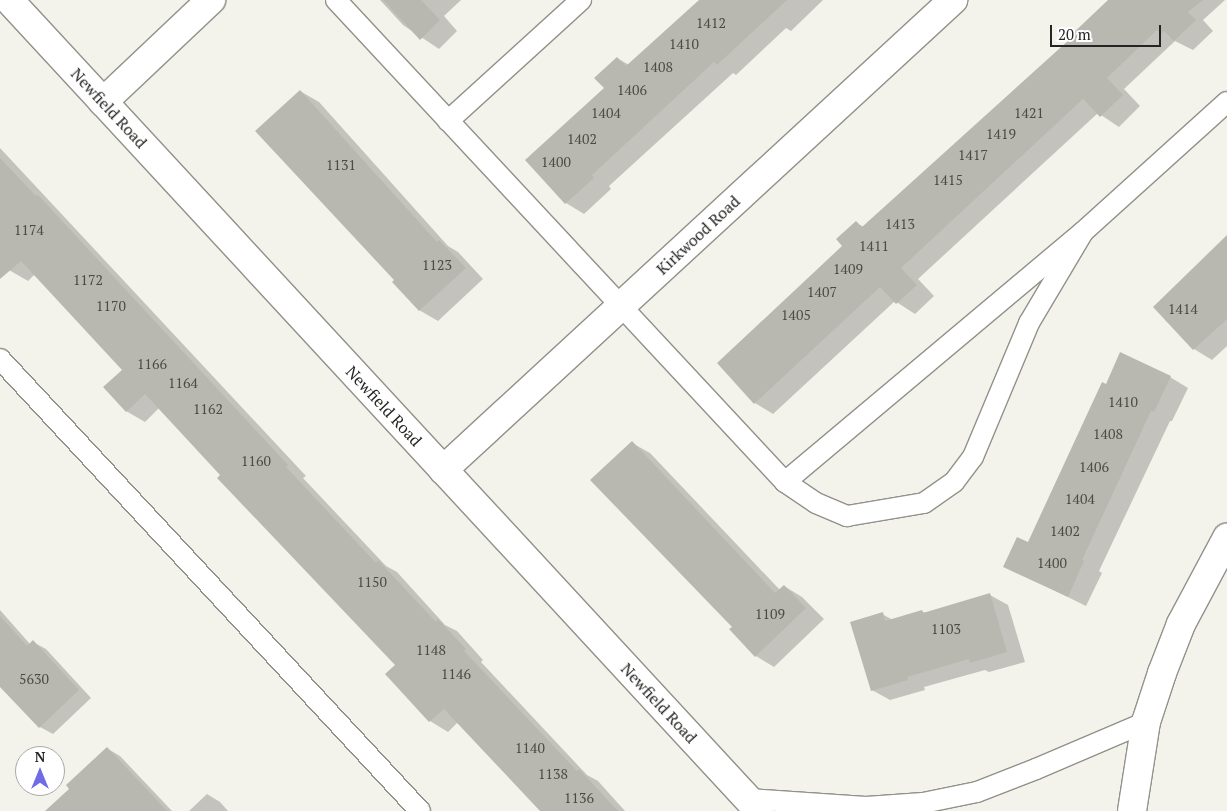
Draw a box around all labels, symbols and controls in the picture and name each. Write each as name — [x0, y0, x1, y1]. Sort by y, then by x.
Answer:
house number: 1412 — [696, 15, 726, 31]
scale bar — [1052, 15, 1163, 47]
text: 20 m — [1058, 24, 1091, 44]
house number: 1410 — [669, 36, 699, 52]
house number: 1408 — [643, 59, 673, 75]
street label: Newfield Road — [67, 64, 151, 152]
house number: 1406 — [617, 82, 647, 98]
house number: 1404 — [591, 105, 621, 121]
house number: 1421 — [1014, 105, 1044, 121]
house number: 1419 — [986, 126, 1016, 142]
house number: 1402 — [567, 131, 597, 147]
house number: 1417 — [958, 147, 988, 163]
house number: 1400 — [541, 154, 571, 170]
house number: 1131 — [326, 157, 356, 173]
house number: 1415 — [933, 172, 963, 188]
street label: Kirkwood Road — [652, 191, 744, 279]
house number: 1413 — [885, 216, 915, 232]
house number: 1174 — [14, 222, 44, 238]
house number: 1411 — [859, 238, 889, 254]
house number: 1123 — [422, 257, 452, 273]
house number: 1409 — [833, 261, 863, 277]
house number: 1172 — [73, 272, 103, 288]
house number: 1407 — [807, 284, 837, 300]
house number: 1170 — [96, 298, 126, 314]
house number: 1414 — [1168, 301, 1198, 317]
house number: 1405 — [781, 307, 811, 323]
house number: 1166 — [137, 356, 167, 372]
street label: Newfield Road — [342, 362, 426, 450]
house number: 1164 — [168, 375, 198, 391]
house number: 1410 — [1108, 394, 1138, 410]
house number: 1162 — [193, 401, 223, 417]
house number: 1408 — [1093, 426, 1123, 442]
house number: 1160 — [241, 453, 271, 469]
house number: 1406 — [1079, 459, 1109, 475]
house number: 1404 — [1065, 491, 1095, 507]
house number: 1402 — [1050, 523, 1080, 539]
house number: 1400 — [1037, 555, 1067, 571]
house number: 1150 — [357, 574, 387, 590]
house number: 1109 — [755, 606, 785, 622]
house number: 1103 — [931, 621, 961, 637]
house number: 1148 — [416, 642, 446, 658]
street label: Newfield Road — [617, 659, 701, 747]
house number: 1146 — [441, 666, 471, 682]
house number: 5630 — [19, 671, 49, 687]
house number: 1140 — [515, 740, 545, 756]
north arrow — [15, 746, 65, 796]
text: N — [35, 747, 45, 766]
house number: 1138 — [538, 766, 568, 782]
house number: 1136 — [564, 790, 594, 806]

